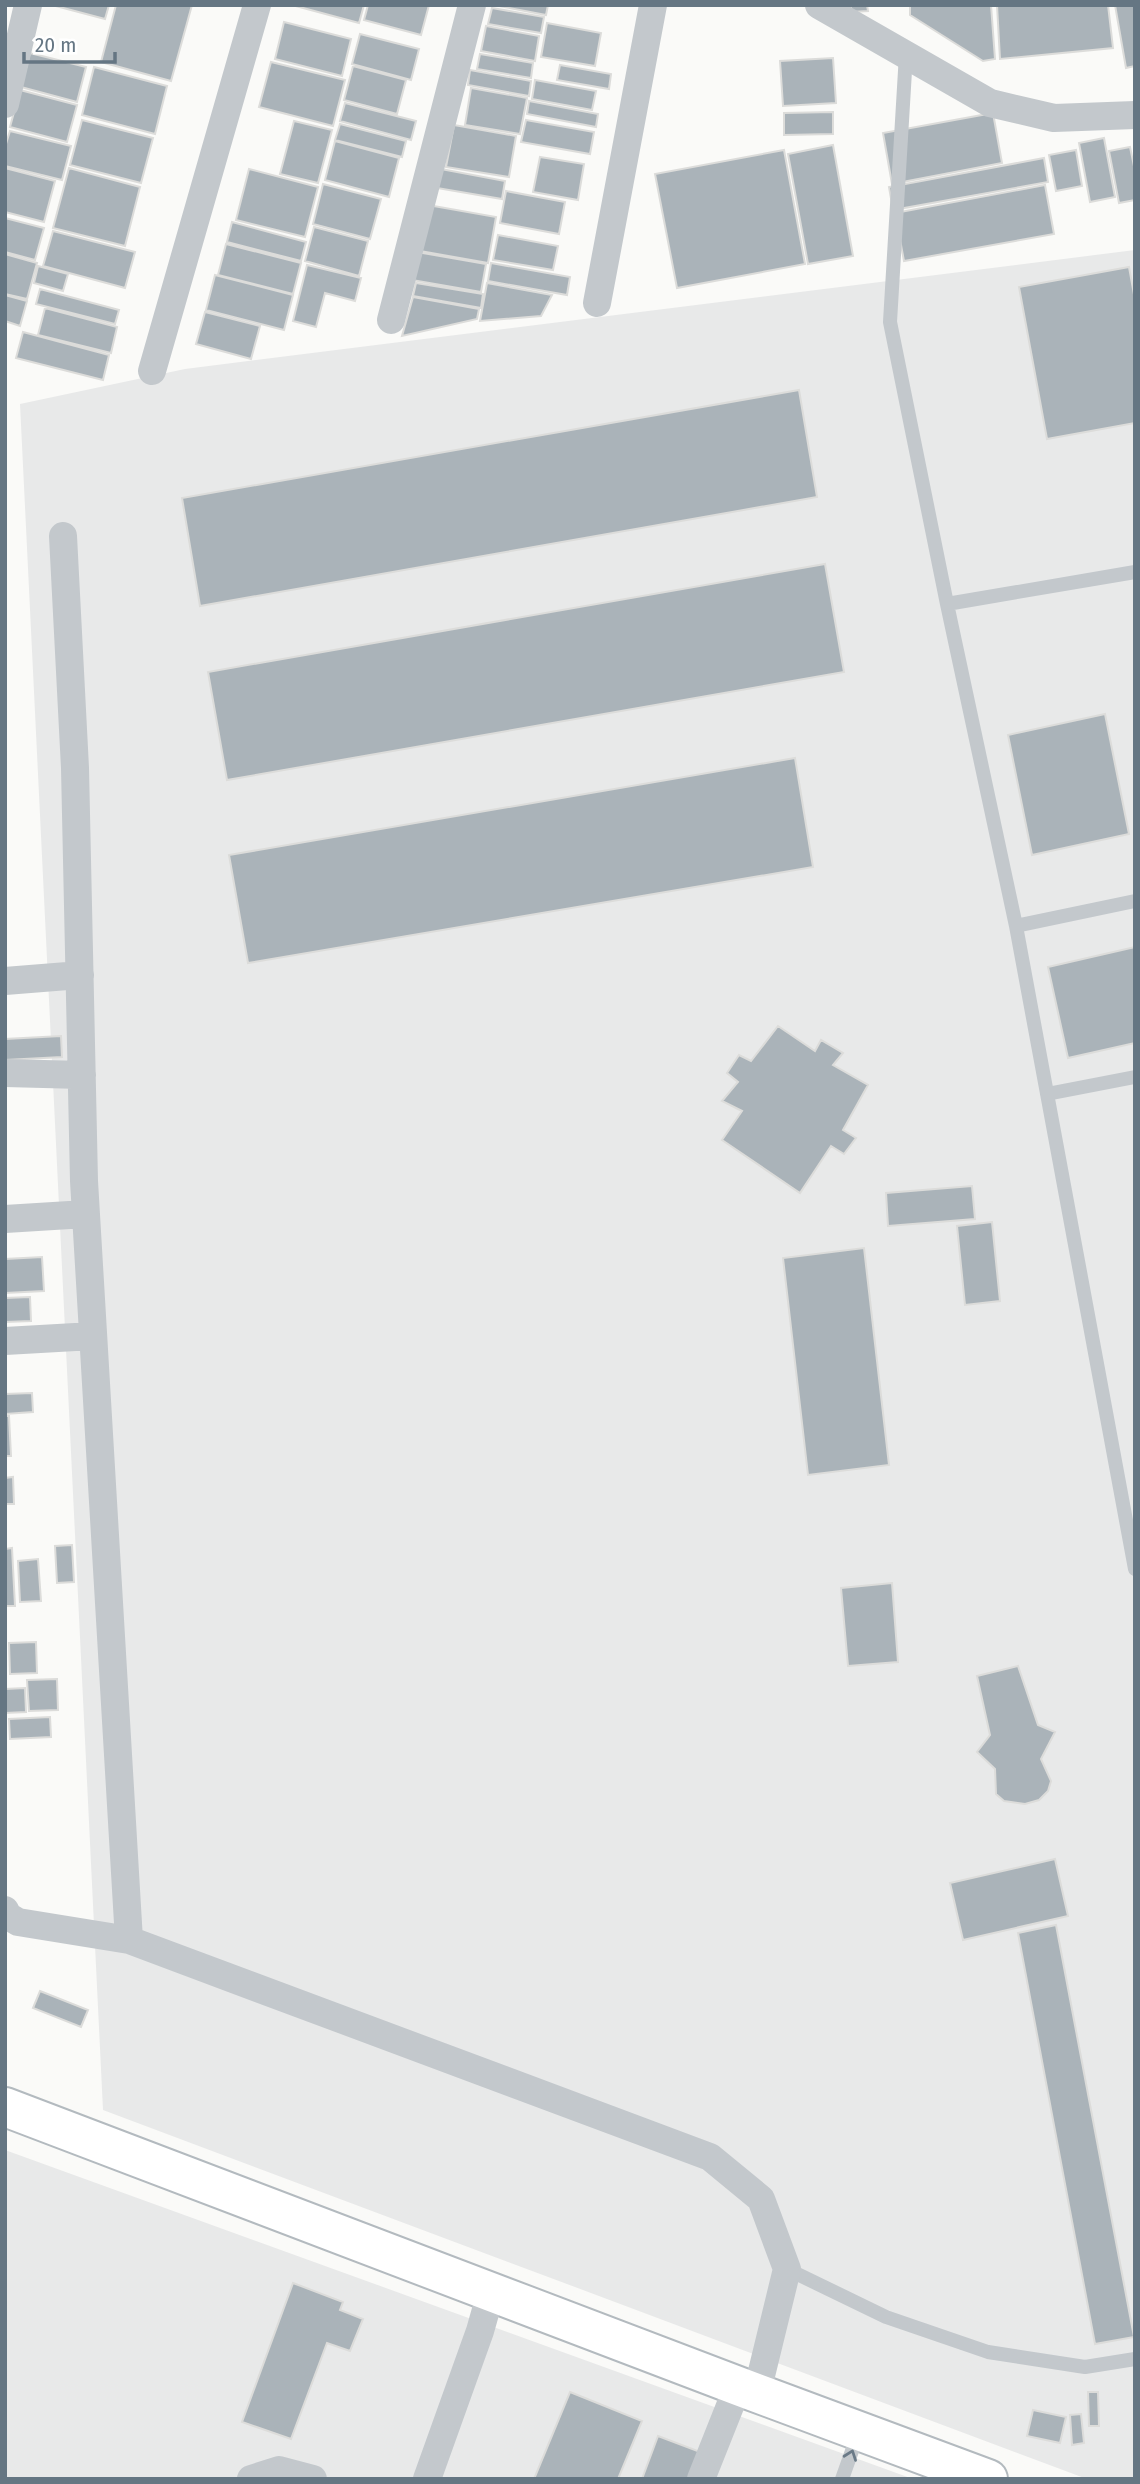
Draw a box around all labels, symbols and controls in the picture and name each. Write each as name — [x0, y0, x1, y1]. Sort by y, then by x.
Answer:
scale bar — [24, 21, 116, 65]
text: 20 m — [35, 32, 76, 58]
one-way arrow — [843, 2449, 857, 2461]

